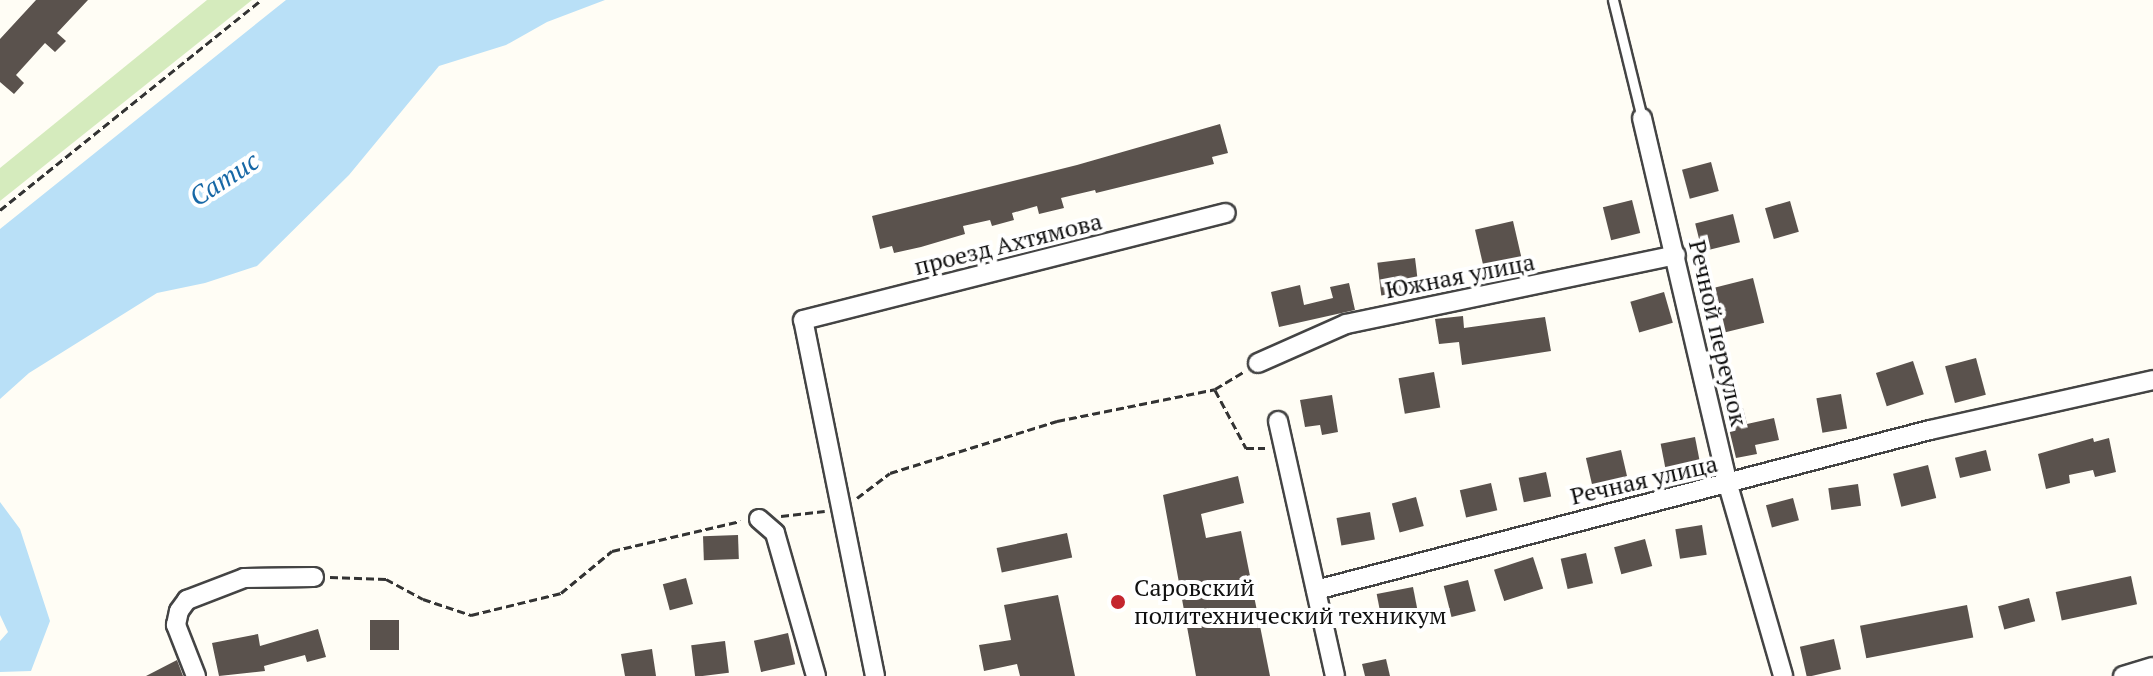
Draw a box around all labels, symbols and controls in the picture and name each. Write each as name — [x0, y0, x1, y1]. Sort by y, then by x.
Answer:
water label: Сатис — [184, 145, 264, 213]
street label: проезд Ахтямова — [911, 207, 1105, 281]
street label: Речной переулок — [1683, 237, 1753, 429]
street label: Южная улица — [1383, 247, 1537, 305]
street label: Речная улица — [1568, 449, 1720, 511]
place label: Саровский политехнический техникум — [1134, 574, 1447, 630]
marker: Саровский политехнический техникум — [1109, 593, 1127, 611]

